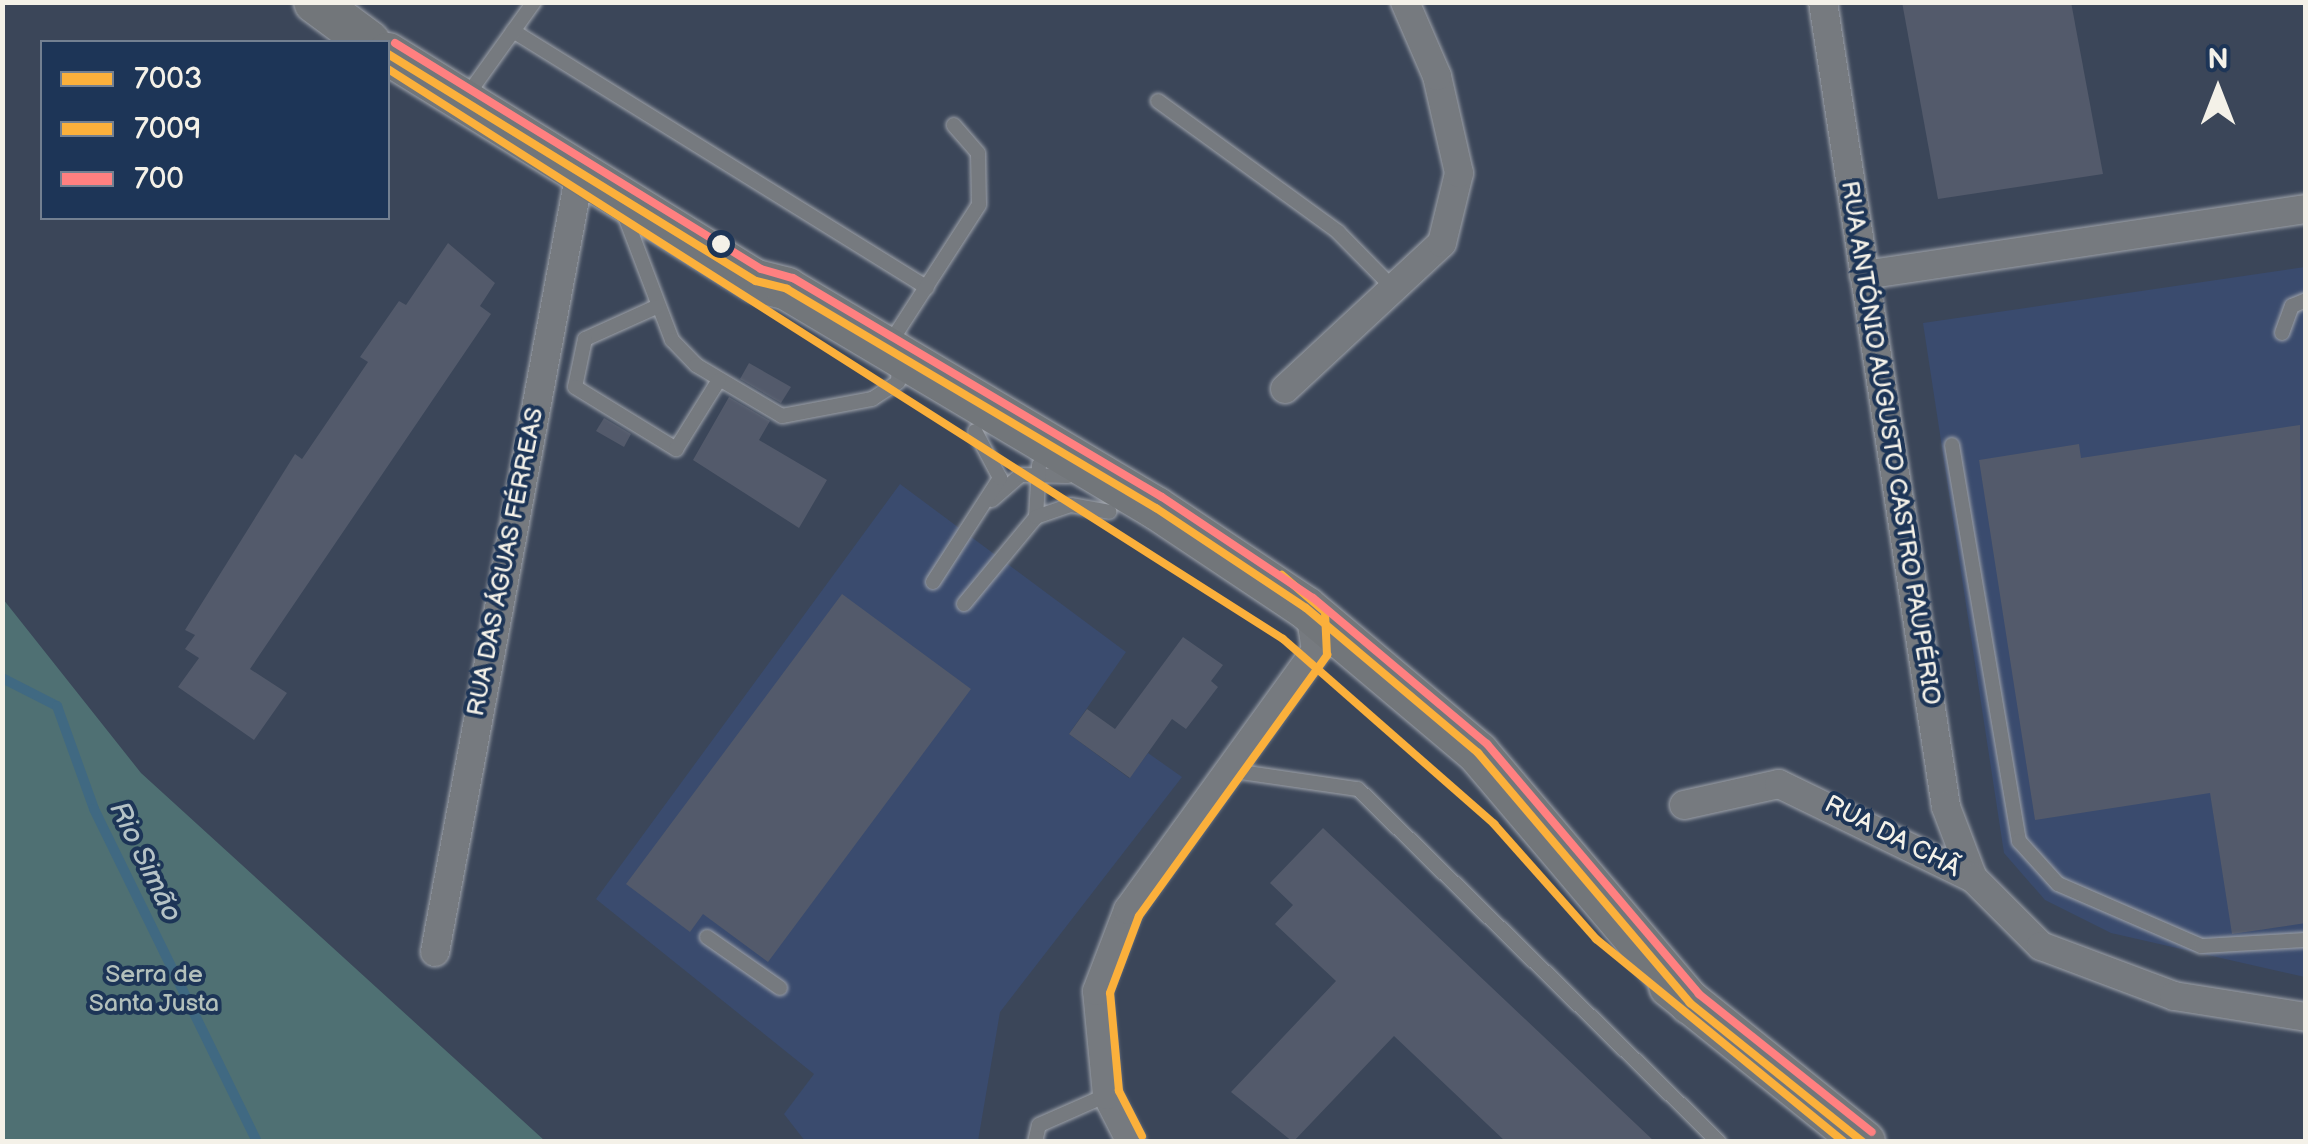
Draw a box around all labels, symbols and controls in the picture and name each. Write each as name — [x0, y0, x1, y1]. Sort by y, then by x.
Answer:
legend — [40, 40, 390, 220]
north arrow — [2168, 40, 2268, 140]
text: N — [2207, 43, 2229, 76]
text: 7003 — [134, 61, 202, 97]
text: 7009 — [134, 111, 201, 147]
text: 700 — [134, 161, 184, 197]
street label: RUA ANTÓNIO AUGUSTO CASTRO PAUPÉRIO — [1834, 179, 1946, 707]
unlabelled marker — [711, 234, 731, 254]
street label: RUA DAS ÁGUAS FÉRREAS — [461, 405, 551, 719]
street label: RUA DA CHÃ — [1819, 790, 1965, 884]
water label: Rio Simão — [101, 796, 189, 928]
park label: Serra de Santa Justa — [88, 961, 220, 1020]

